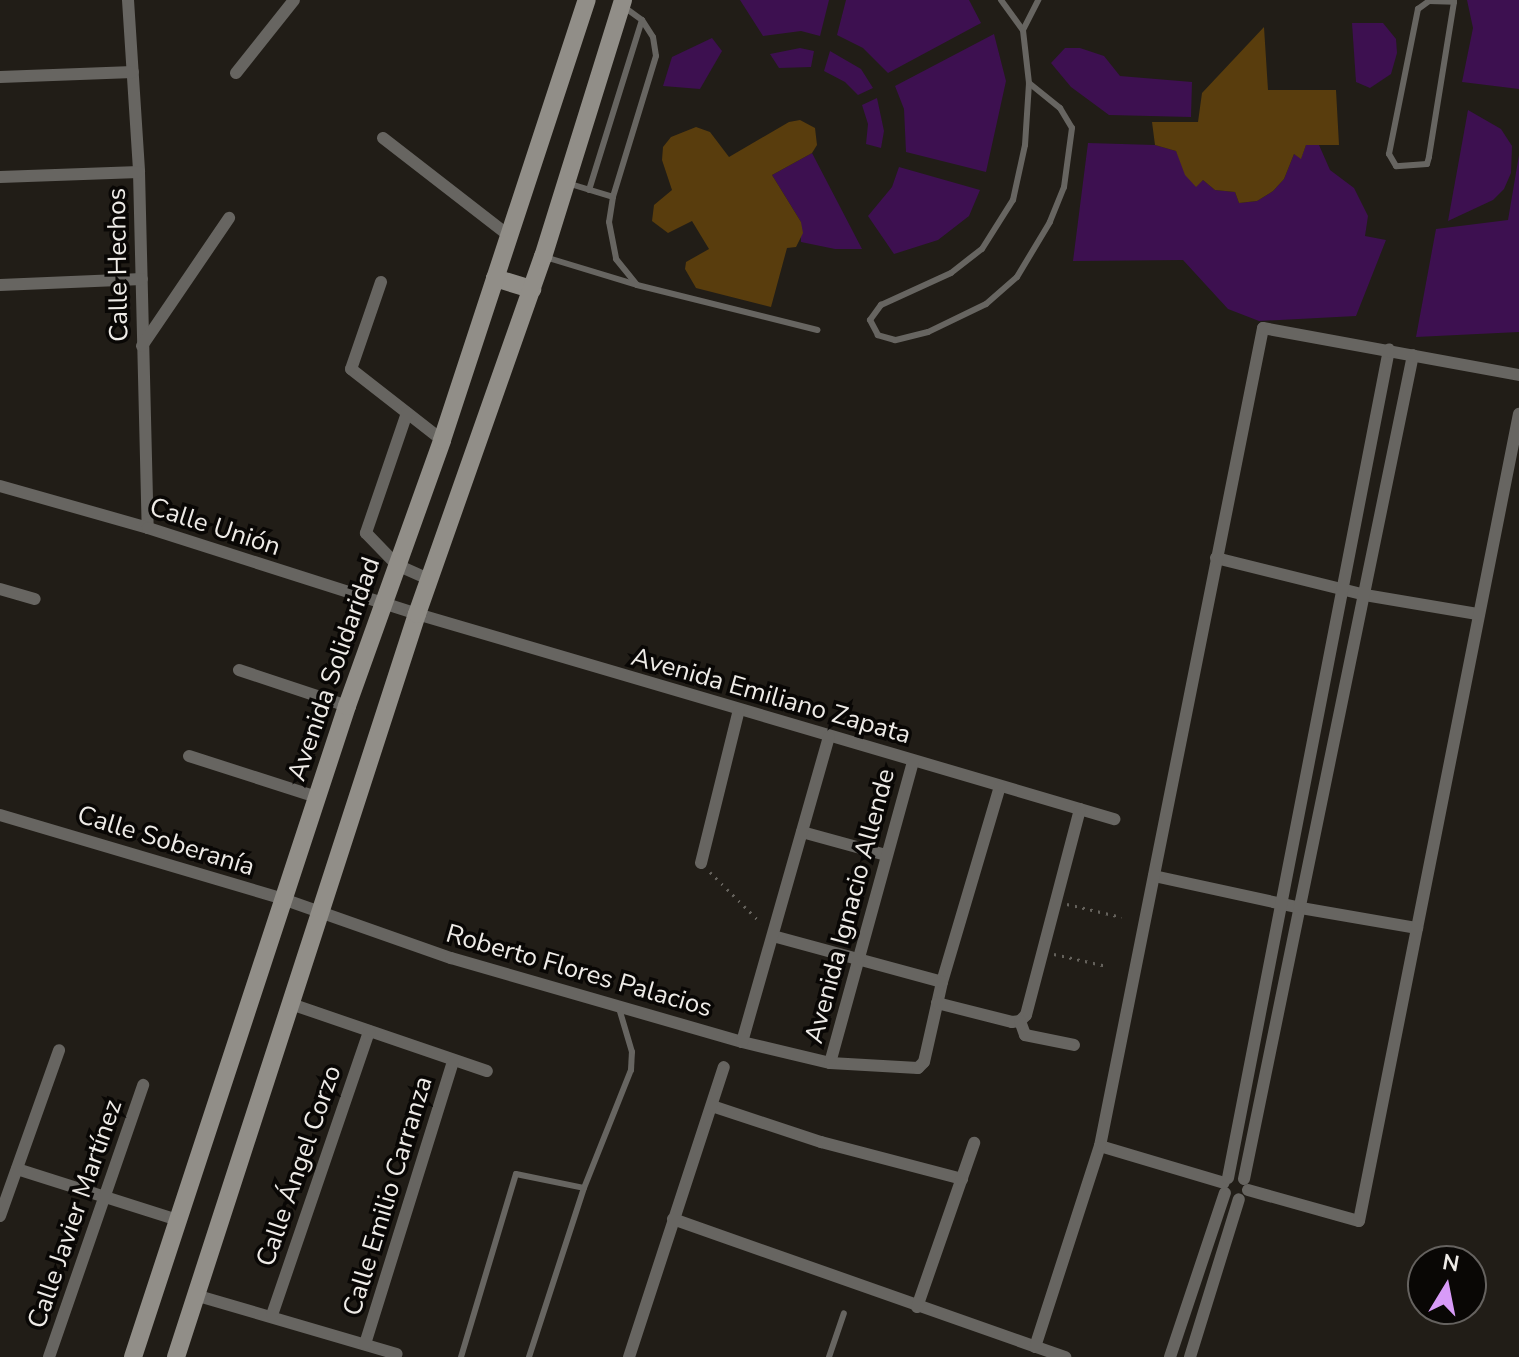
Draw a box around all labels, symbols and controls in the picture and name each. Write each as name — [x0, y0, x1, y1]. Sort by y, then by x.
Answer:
street label: Calle Hechos — [101, 188, 135, 342]
street label: Calle Unión — [146, 491, 284, 563]
street label: Avenida Solidaridad — [281, 553, 387, 785]
street label: Avenida Emiliano Zapata — [628, 641, 914, 751]
street label: Avenida Ignacio Allende — [798, 765, 902, 1047]
street label: Calle Soberanía — [74, 799, 258, 883]
street label: Roberto Flores Palacios — [442, 918, 716, 1024]
street label: Calle Ángel Corzo — [250, 1061, 348, 1271]
street label: Calle Emilio Carranza — [337, 1073, 439, 1319]
street label: Calle Javier Martínez — [21, 1096, 129, 1332]
north arrow — [1407, 1245, 1487, 1325]
text: N — [1440, 1247, 1462, 1280]

